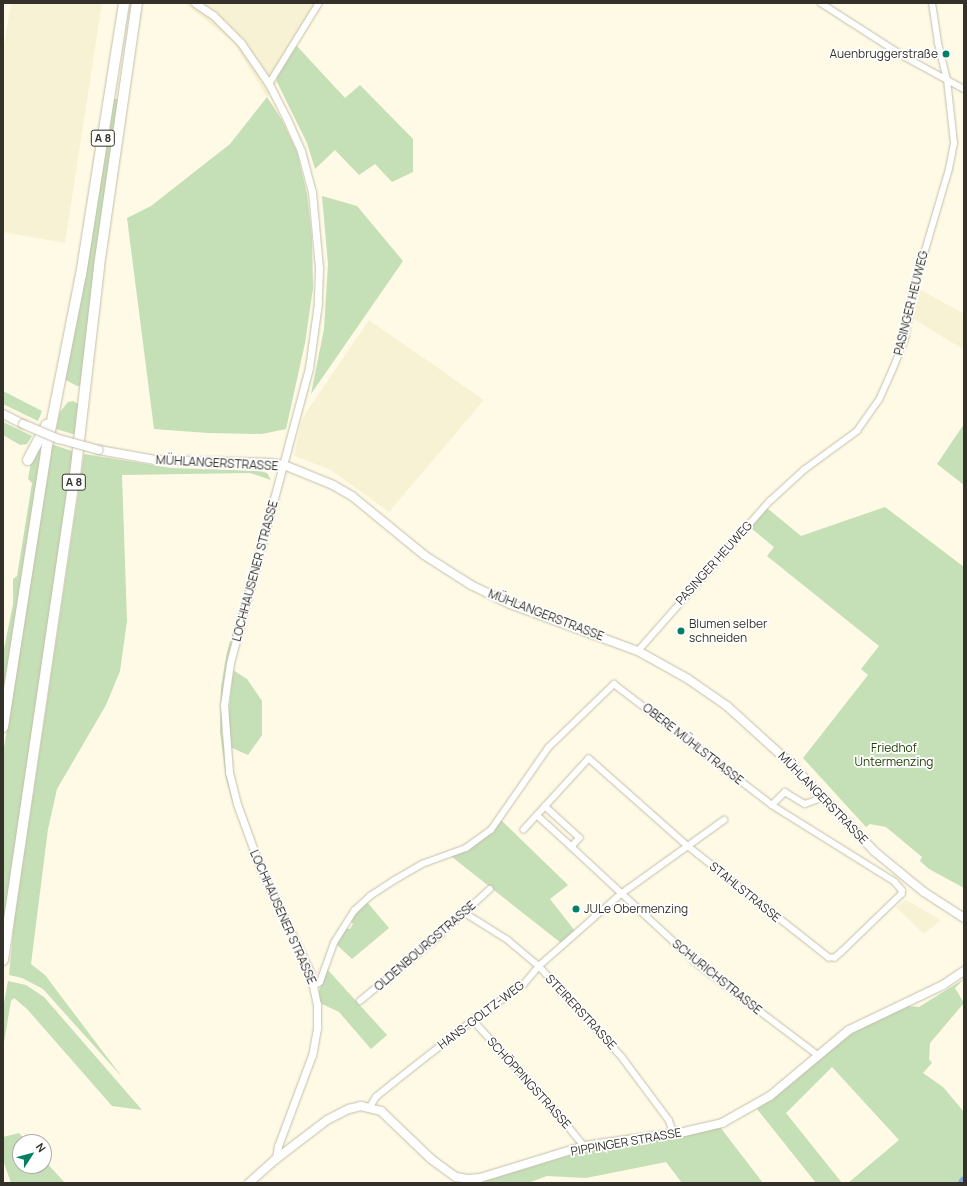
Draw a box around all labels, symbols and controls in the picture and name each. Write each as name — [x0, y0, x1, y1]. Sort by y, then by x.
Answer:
place label: Auenbruggerstraße — [829, 47, 938, 61]
marker: Auenbruggerstraße — [941, 49, 951, 59]
road number: A 8 — [90, 129, 116, 147]
street label: PASINGER HEUWEG — [891, 249, 931, 357]
street label: MÜHLANGERSTRASSE — [155, 453, 279, 473]
road number: A 8 — [61, 473, 87, 491]
street label: LOCHHAUSENER STRASSE — [229, 499, 281, 643]
street label: PASINGER HEUWEG — [673, 518, 755, 608]
street label: MÜHLANGERSTRASSE — [486, 586, 606, 644]
place label: Blumen selber schneiden — [689, 617, 767, 645]
marker: Blumen selber schneiden — [676, 626, 686, 636]
street label: OBERE MÜHLSTRASSE — [640, 700, 746, 788]
park label: Friedhof Untermenzing — [855, 741, 933, 769]
street label: MÜHLANGERSTRASSE — [775, 749, 871, 847]
street label: LOCHHAUSENER STRASSE — [247, 848, 319, 986]
street label: STAHLSTRASSE — [706, 859, 784, 925]
street label: OLDENBOURGSTRASSE — [371, 898, 479, 994]
place label: JULe Obermenzing — [584, 902, 688, 916]
marker: JULe Obermenzing — [571, 904, 581, 914]
street label: SCHURICHSTRASSE — [669, 936, 765, 1018]
street label: STEIRERSTRASSE — [542, 971, 620, 1053]
street label: HANS-GOLTZ-WEG — [435, 978, 527, 1052]
street label: SCHÖPPINGSTRASSE — [484, 1034, 574, 1132]
street label: PIPPINGER STRASSE — [570, 1125, 682, 1159]
north arrow — [12, 1134, 52, 1174]
text: N — [33, 1140, 50, 1155]

